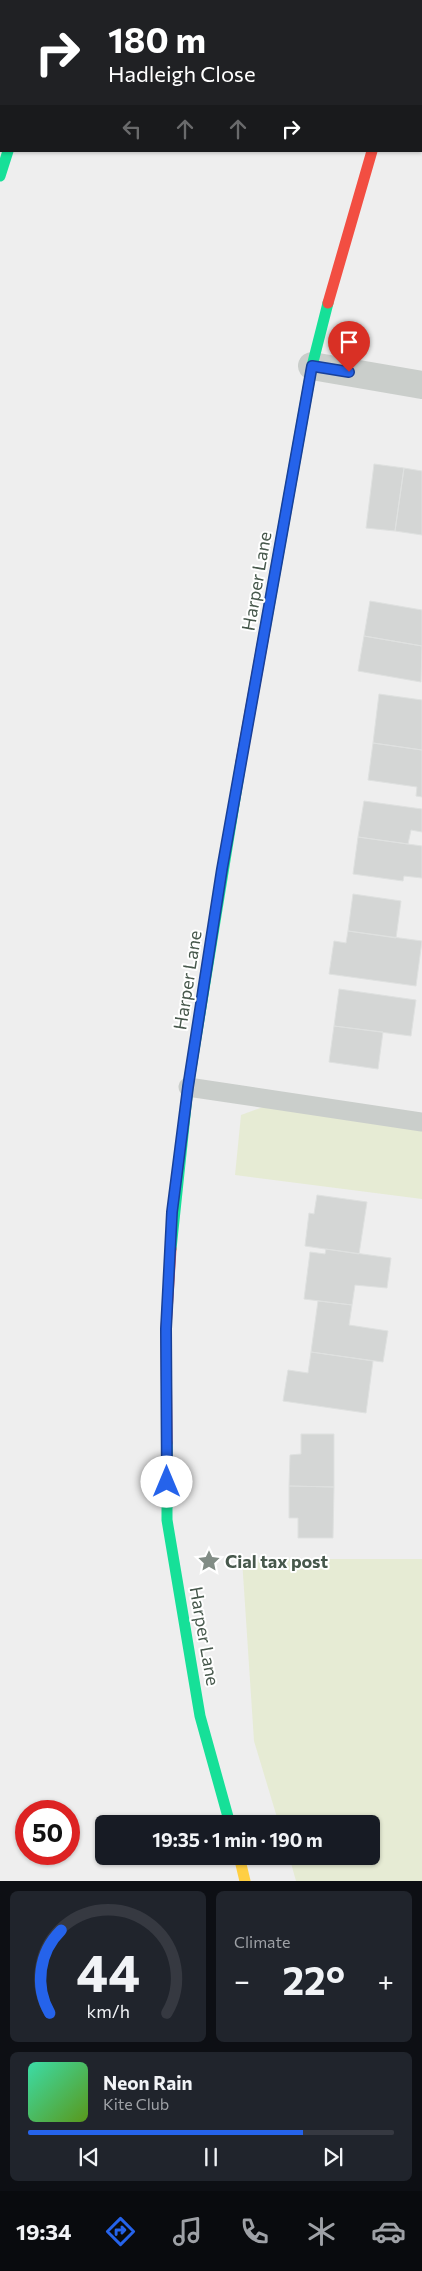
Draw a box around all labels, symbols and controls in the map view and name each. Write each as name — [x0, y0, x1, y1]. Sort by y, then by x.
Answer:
text: 180 m — [108, 17, 206, 60]
icon: right — [25, 20, 90, 85]
text: Hadleigh Close — [108, 60, 256, 87]
icon: left — [118, 115, 146, 143]
icon: ahead — [171, 115, 199, 143]
icon: ahead — [224, 115, 252, 143]
icon: right — [277, 115, 305, 143]
pin — [328, 321, 370, 372]
icon: arrive — [335, 328, 363, 356]
street label: Harper Lane — [236, 530, 276, 632]
street label: Harper Lane — [168, 929, 206, 1031]
position arrow — [140, 1455, 192, 1507]
place icon: Cial tax post — [196, 1548, 222, 1574]
place label: Cial tax post — [225, 1550, 328, 1572]
street label: Harper Lane — [185, 1585, 225, 1687]
speed limit sign: 50 — [15, 1800, 80, 1865]
text: 19:35 · 1 min · 190 m — [152, 1828, 323, 1851]
text: Climate — [234, 1932, 290, 1951]
text: 44 — [76, 1939, 140, 2003]
text: 22° — [282, 1956, 345, 2003]
text: − — [234, 1963, 250, 1997]
text: + — [378, 1963, 394, 1997]
text: km/h — [86, 2000, 130, 2022]
text: Neon Rain — [103, 2071, 193, 2094]
text: Kite Club — [103, 2094, 169, 2113]
icon: previous — [75, 2143, 103, 2171]
icon: pause — [197, 2143, 225, 2171]
icon: next — [319, 2143, 347, 2171]
icon: directions — [103, 2214, 138, 2249]
icon: music — [170, 2214, 205, 2249]
icon: phone — [237, 2214, 272, 2249]
icon: climate — [304, 2214, 339, 2249]
icon: car — [371, 2214, 406, 2249]
text: 19:34 — [16, 2218, 72, 2245]

